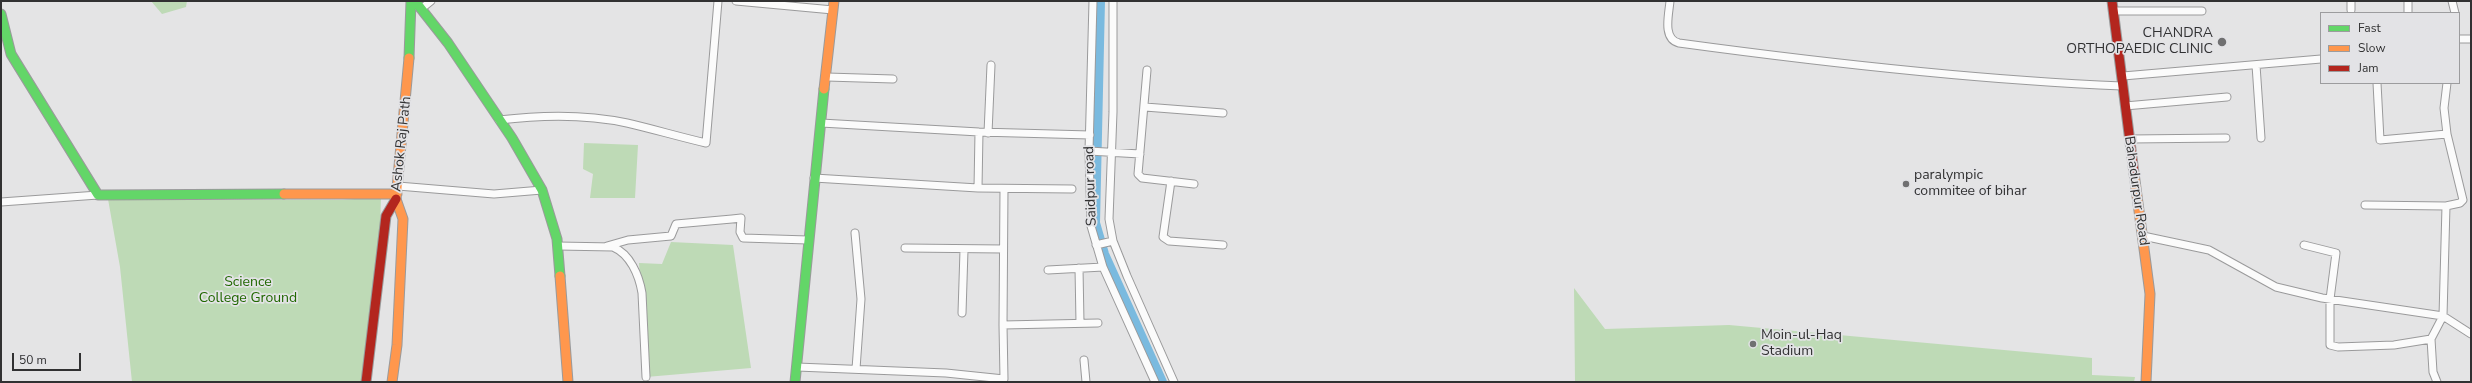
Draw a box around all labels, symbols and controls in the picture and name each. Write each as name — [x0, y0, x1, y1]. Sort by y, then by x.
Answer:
legend — [2320, 12, 2460, 84]
text: Fast — [2358, 20, 2381, 36]
place label: CHANDRA ORTHOPAEDIC CLINIC — [2066, 26, 2213, 58]
marker: CHANDRA ORTHOPAEDIC CLINIC — [2216, 36, 2228, 48]
text: Slow — [2358, 40, 2386, 56]
text: Jam — [2358, 60, 2379, 76]
street label: Ashok Raj Path — [389, 96, 415, 192]
street label: Bahadurpur Road — [2120, 135, 2152, 247]
street label: Saidpur road — [1081, 146, 1101, 226]
place label: paralympic commitee of bihar — [1914, 168, 2026, 200]
marker: paralympic commitee of bihar — [1901, 179, 1911, 189]
park label: Science College Ground — [199, 275, 297, 308]
place label: Moin-ul-Haq Stadium — [1761, 328, 1842, 360]
marker: Moin-ul-Haq Stadium — [1748, 339, 1758, 349]
scale bar — [14, 345, 83, 371]
text: 50 m — [19, 352, 47, 368]

